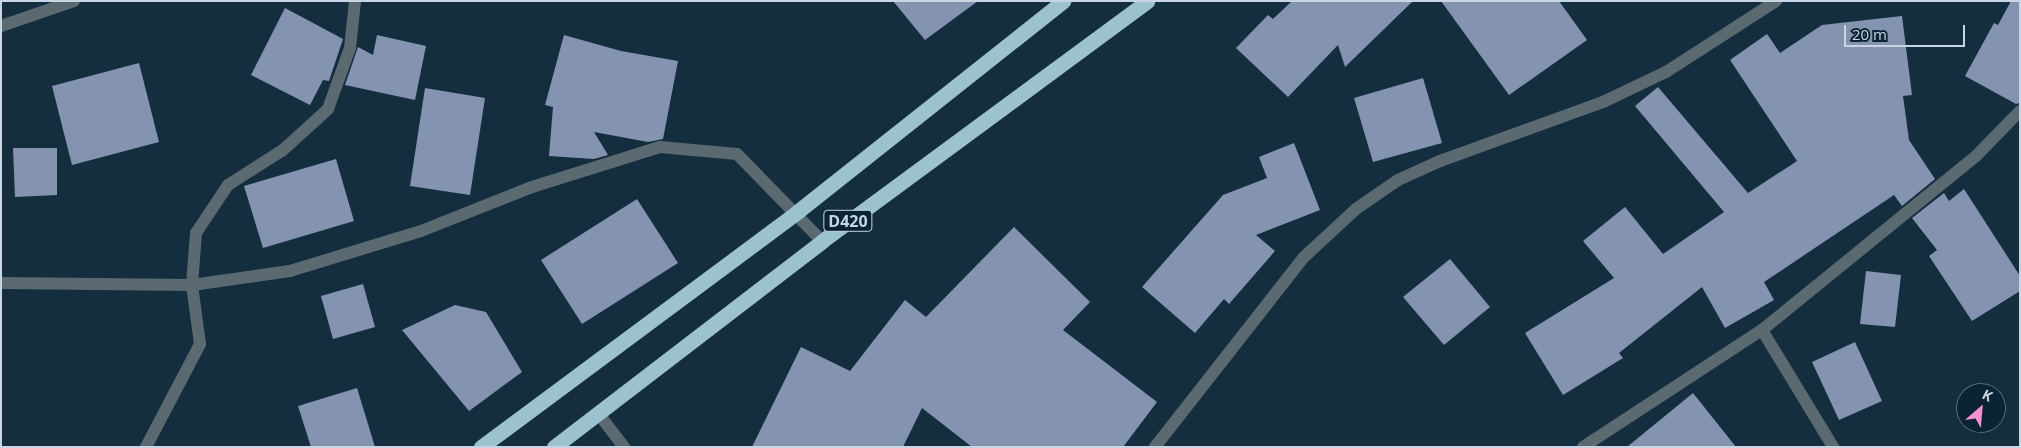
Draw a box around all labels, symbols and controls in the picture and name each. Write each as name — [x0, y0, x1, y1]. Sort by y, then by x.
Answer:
scale bar — [1846, 15, 1967, 47]
text: 20 m — [1852, 24, 1887, 44]
road number: D420 — [823, 208, 873, 235]
north arrow — [1956, 383, 2006, 433]
text: K — [1979, 385, 1996, 406]

